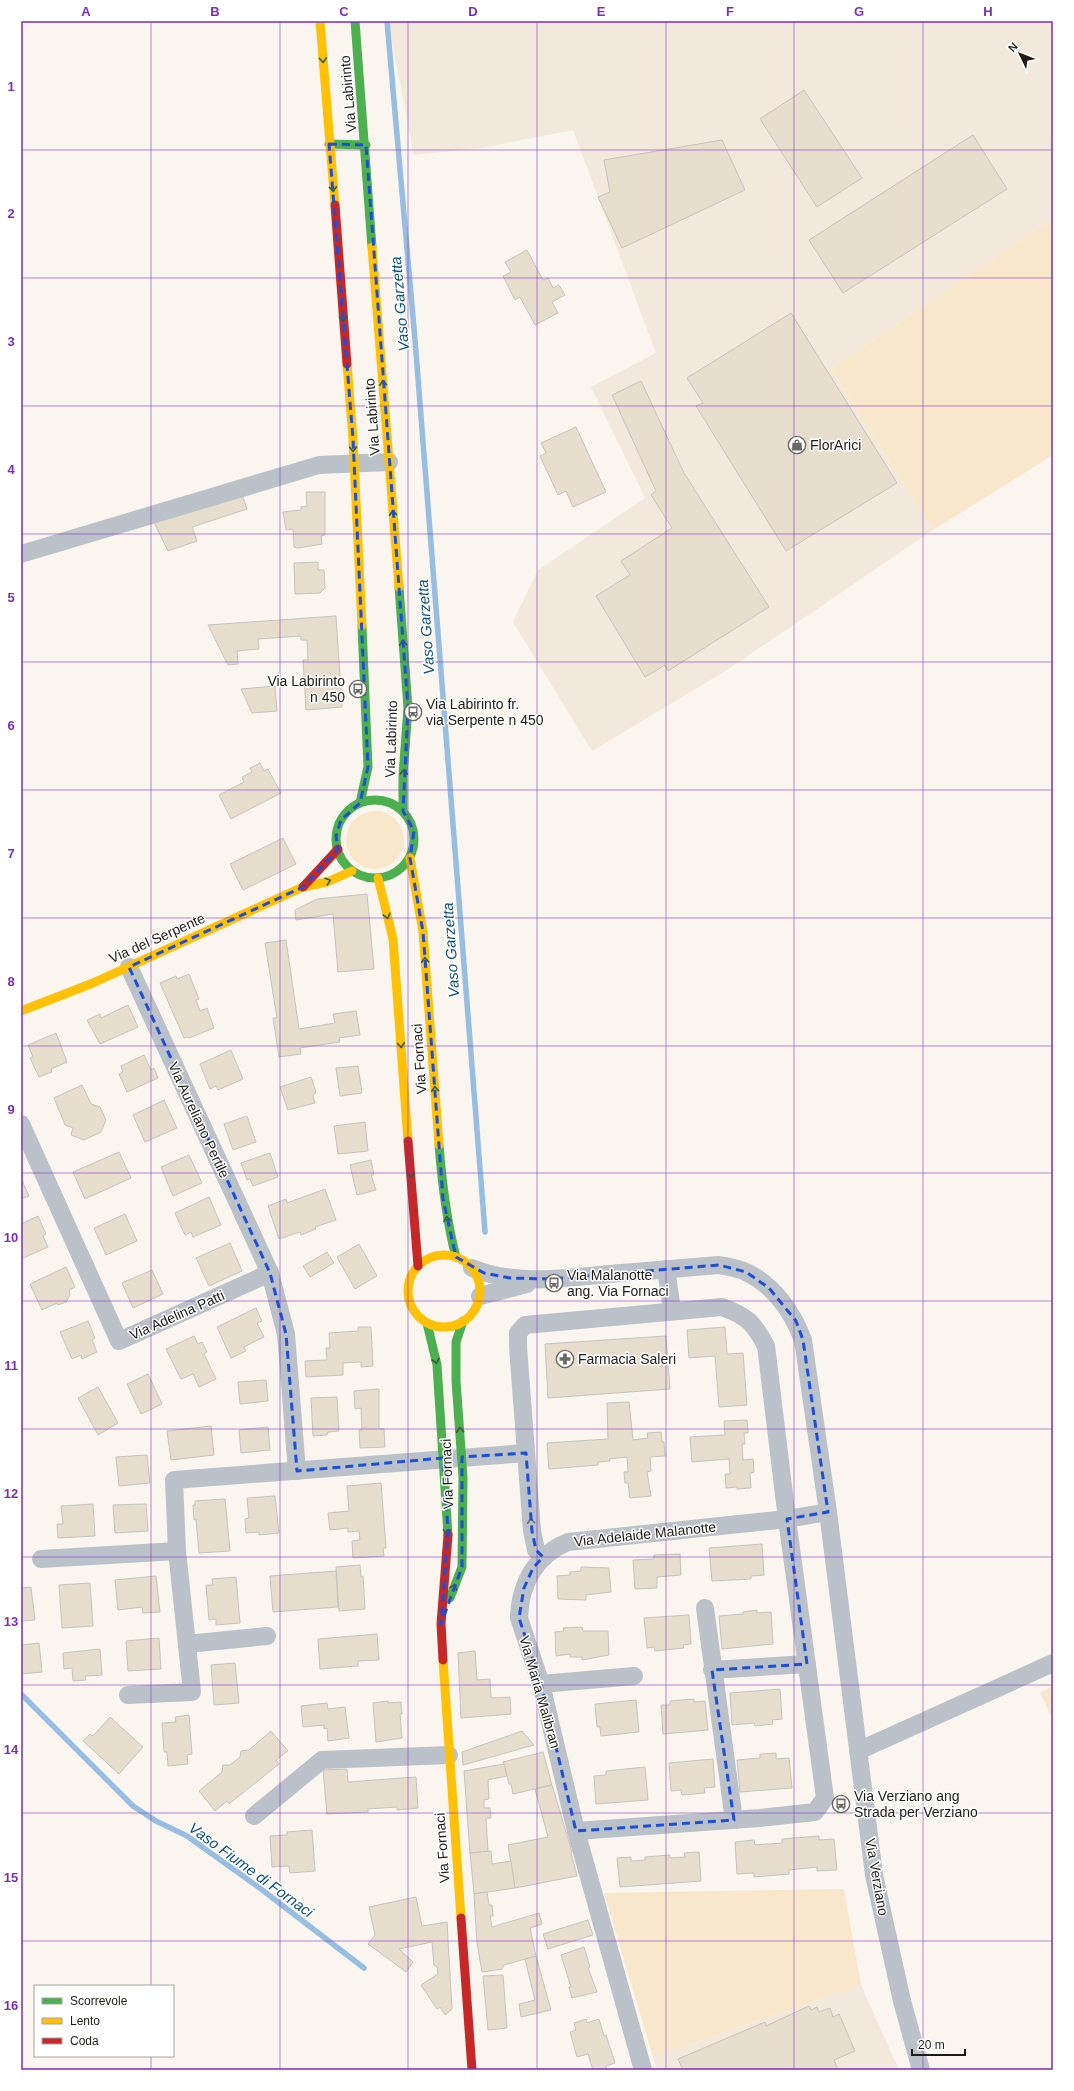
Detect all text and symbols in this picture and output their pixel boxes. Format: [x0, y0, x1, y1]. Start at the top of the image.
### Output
text: A [81, 4, 91, 19]
text: B [210, 4, 220, 19]
text: C [339, 4, 349, 19]
text: D [468, 4, 478, 19]
text: E [597, 4, 606, 19]
text: F [726, 4, 734, 19]
text: G [854, 4, 864, 19]
text: H [983, 4, 993, 19]
north arrow [1000, 34, 1040, 74]
text: N [1006, 40, 1020, 54]
street label: Via Labirinto [337, 54, 359, 133]
one-way arrow [318, 57, 327, 63]
text: 1 [7, 79, 15, 94]
one-way arrow [328, 186, 337, 193]
text: 2 [7, 206, 15, 221]
water label: Vaso Garzetta [387, 256, 412, 352]
one-way arrow [339, 316, 348, 322]
text: 3 [7, 334, 15, 349]
street label: Via Labirinto [361, 378, 383, 456]
one-way arrow [379, 380, 388, 386]
shop icon: FlorArici [787, 435, 807, 455]
place label: FlorArici [810, 437, 861, 453]
one-way arrow [349, 446, 357, 452]
text: 4 [7, 462, 15, 477]
one-way arrow [389, 510, 398, 516]
water label: Vaso Garzetta [414, 579, 437, 675]
text: 5 [7, 590, 15, 605]
one-way arrow [399, 640, 408, 646]
place label: Via Labirinto n 450 [267, 673, 345, 705]
bus stop icon: Via Labirinto n 450 [348, 679, 368, 699]
place label: Via Labirinto fr. via Serpente n 450 [426, 696, 544, 728]
street label: Via Labirinto [382, 700, 400, 778]
bus stop icon: Via Labirinto fr. via Serpente n 450 [403, 702, 423, 722]
text: 6 [7, 718, 15, 733]
one-way arrow [399, 769, 408, 775]
text: 7 [7, 846, 15, 861]
one-way arrow [325, 877, 332, 885]
water label: Vaso Garzetta [439, 902, 462, 998]
street label: Via del Serpente [107, 910, 208, 966]
one-way arrow [383, 913, 391, 919]
one-way arrow [421, 957, 430, 963]
text: 8 [7, 974, 15, 989]
street label: Via Fornaci [409, 1023, 429, 1095]
one-way arrow [396, 1042, 405, 1048]
street label: Via Aureliano Pertile [165, 1060, 233, 1181]
one-way arrow [431, 1086, 440, 1092]
text: 9 [7, 1102, 15, 1117]
one-way arrow [406, 1172, 415, 1178]
one-way arrow [443, 1216, 451, 1222]
text: 10 [4, 1230, 18, 1245]
place label: Via Malanotte ang. Via Fornaci [567, 1267, 669, 1299]
bus stop icon: Via Malanotte ang. Via Fornaci [544, 1273, 564, 1293]
street label: Via Adelina Patti [127, 1287, 227, 1343]
pharmacy icon: Farmacia Saleri [555, 1349, 575, 1369]
place label: Farmacia Saleri [578, 1351, 676, 1367]
one-way arrow [432, 1357, 440, 1364]
text: 11 [4, 1358, 18, 1373]
one-way arrow [455, 1427, 464, 1433]
street label: Via Fornaci [438, 1438, 456, 1510]
text: 12 [4, 1486, 18, 1501]
one-way arrow [526, 1518, 535, 1524]
street label: Via Adelaide Malanotte [573, 1519, 717, 1549]
one-way arrow [443, 1529, 452, 1535]
one-way arrow [450, 1583, 458, 1590]
text: 13 [4, 1614, 18, 1629]
street label: Via Maria Malibran [516, 1634, 564, 1750]
text: 14 [4, 1742, 19, 1757]
place label: Via Verziano ang Strada per Verziano [854, 1788, 978, 1820]
bus stop icon: Via Verziano ang Strada per Verziano [831, 1794, 851, 1814]
street label: Via Fornaci [432, 1812, 452, 1884]
water label: Vaso Fiume di Fornaci [186, 1819, 317, 1921]
street label: Via Verziano [862, 1837, 892, 1917]
text: 15 [4, 1870, 18, 1885]
legend [34, 1985, 174, 2057]
text: Scorrevole [70, 1994, 128, 2008]
text: 16 [4, 1998, 18, 2013]
text: Lento [70, 2014, 100, 2028]
scale bar [912, 2031, 965, 2057]
text: Coda [70, 2034, 99, 2048]
text: 20 m [918, 2038, 945, 2052]

